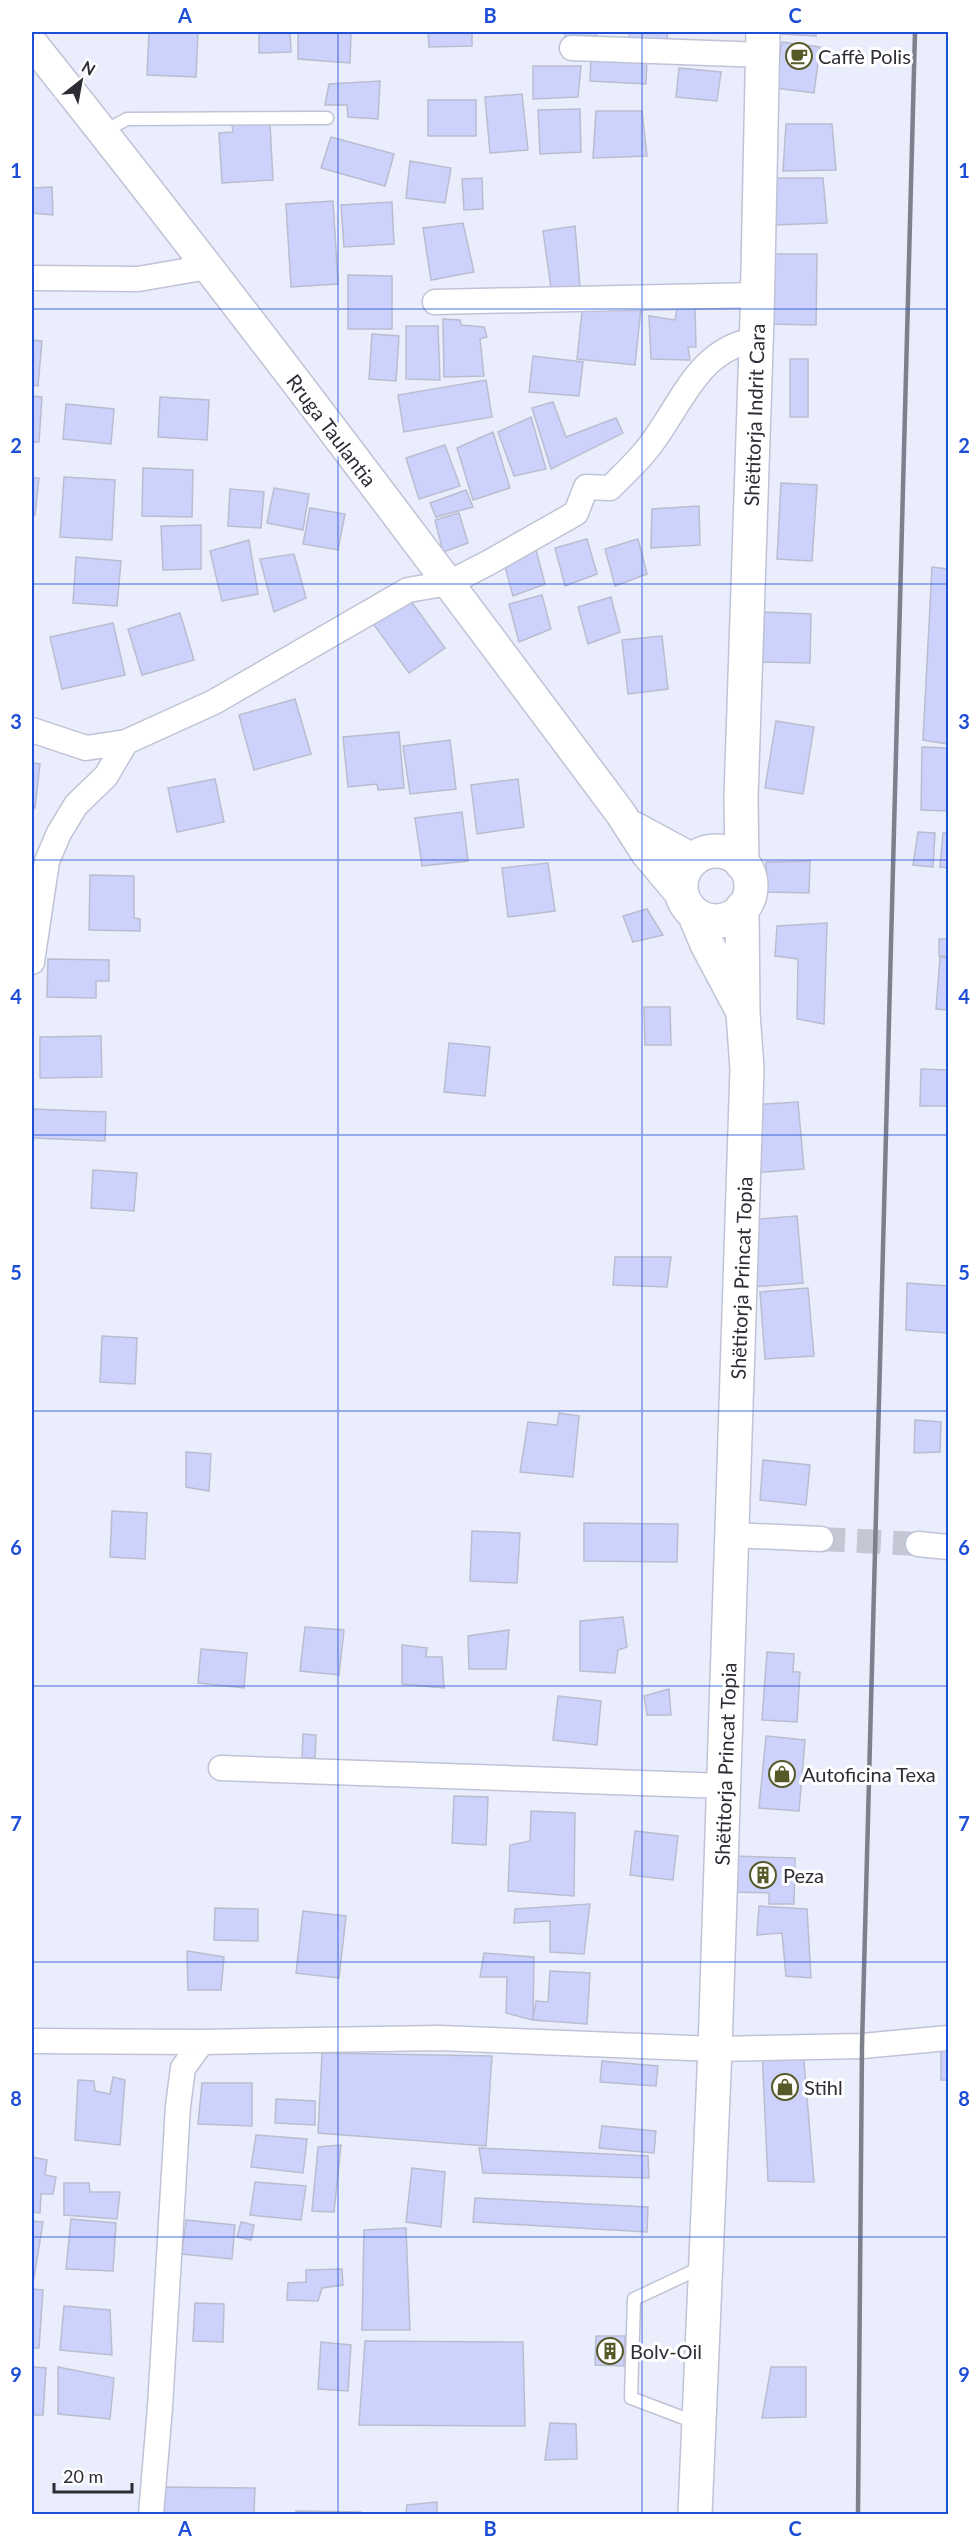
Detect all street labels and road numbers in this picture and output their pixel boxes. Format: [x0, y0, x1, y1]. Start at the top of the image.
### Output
street label: Shëtitorja Indrit Cara [739, 323, 769, 507]
street label: Rruga Taulantia [282, 369, 382, 491]
street label: Shëtitorja Princat Topia [725, 1176, 757, 1380]
street label: Shëtitorja Princat Topia [709, 1662, 741, 1866]

